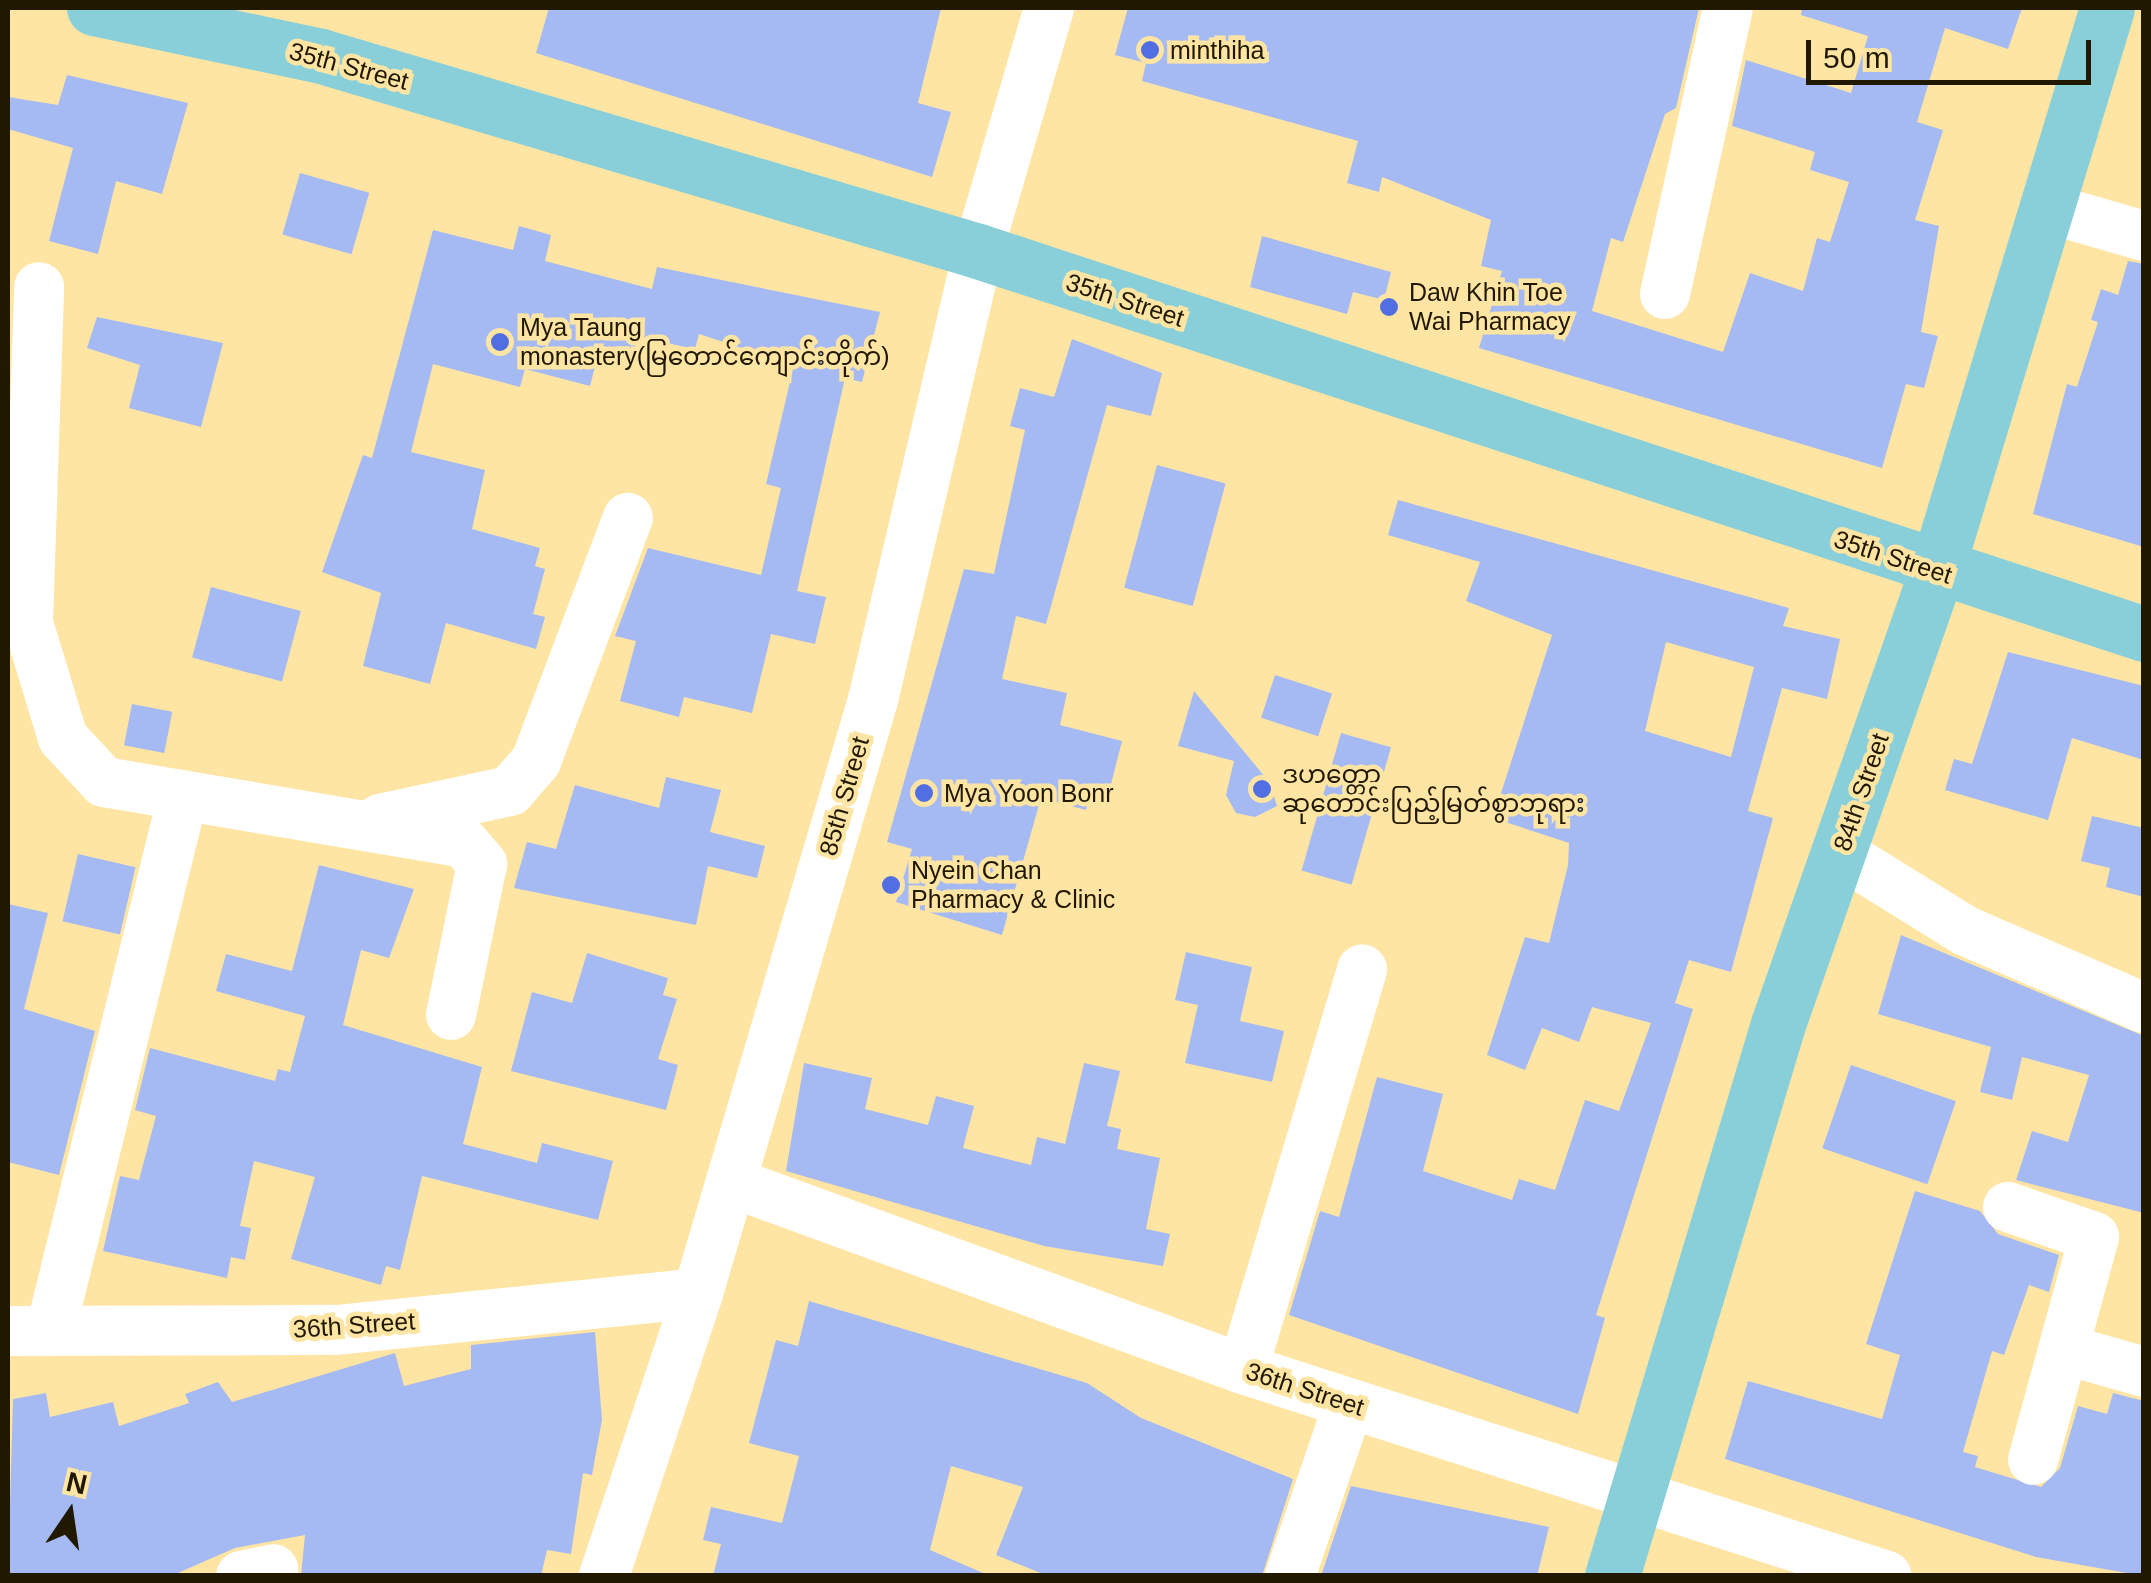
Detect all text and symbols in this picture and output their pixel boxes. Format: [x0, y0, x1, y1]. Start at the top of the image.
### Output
scale bar [1811, 20, 2096, 82]
place label: minthiha [1170, 35, 1264, 65]
street label: 35th Street [286, 36, 412, 96]
marker: minthiha [1139, 39, 1161, 61]
text: 50 m [1823, 41, 1890, 74]
street label: 35th Street [1062, 267, 1188, 333]
place label: Daw Khin Toe Wai Pharmacy [1409, 278, 1571, 337]
marker: Daw Khin Toe Wai Pharmacy [1378, 296, 1400, 318]
place label: Mya Taung monastery(မြတောင်ကျောင်းတိုက်) [520, 313, 890, 372]
marker: Mya Taung monastery(မြတောင်ကျောင်းတိုက်) [489, 331, 511, 353]
street label: 35th Street [1830, 524, 1956, 590]
street label: 84th Street [1827, 729, 1895, 855]
street label: 85th Street [813, 733, 875, 859]
place label: ဒဟတ္တော ဆုတောင်းပြည့်မြတ်စွာဘုရား [1282, 760, 1585, 819]
place label: Mya Yoon Bonr [944, 778, 1114, 808]
marker: ဒဟတ္တော ဆုတောင်းပြည့်မြတ်စွာဘုရား [1251, 778, 1273, 800]
marker: Mya Yoon Bonr [913, 782, 935, 804]
place label: Nyein Chan Pharmacy & Clinic [911, 856, 1115, 915]
marker: Nyein Chan Pharmacy & Clinic [880, 874, 902, 896]
street label: 36th Street [292, 1306, 416, 1344]
street label: 36th Street [1242, 1356, 1368, 1422]
north arrow [20, 1463, 120, 1563]
text: N [64, 1466, 90, 1501]

